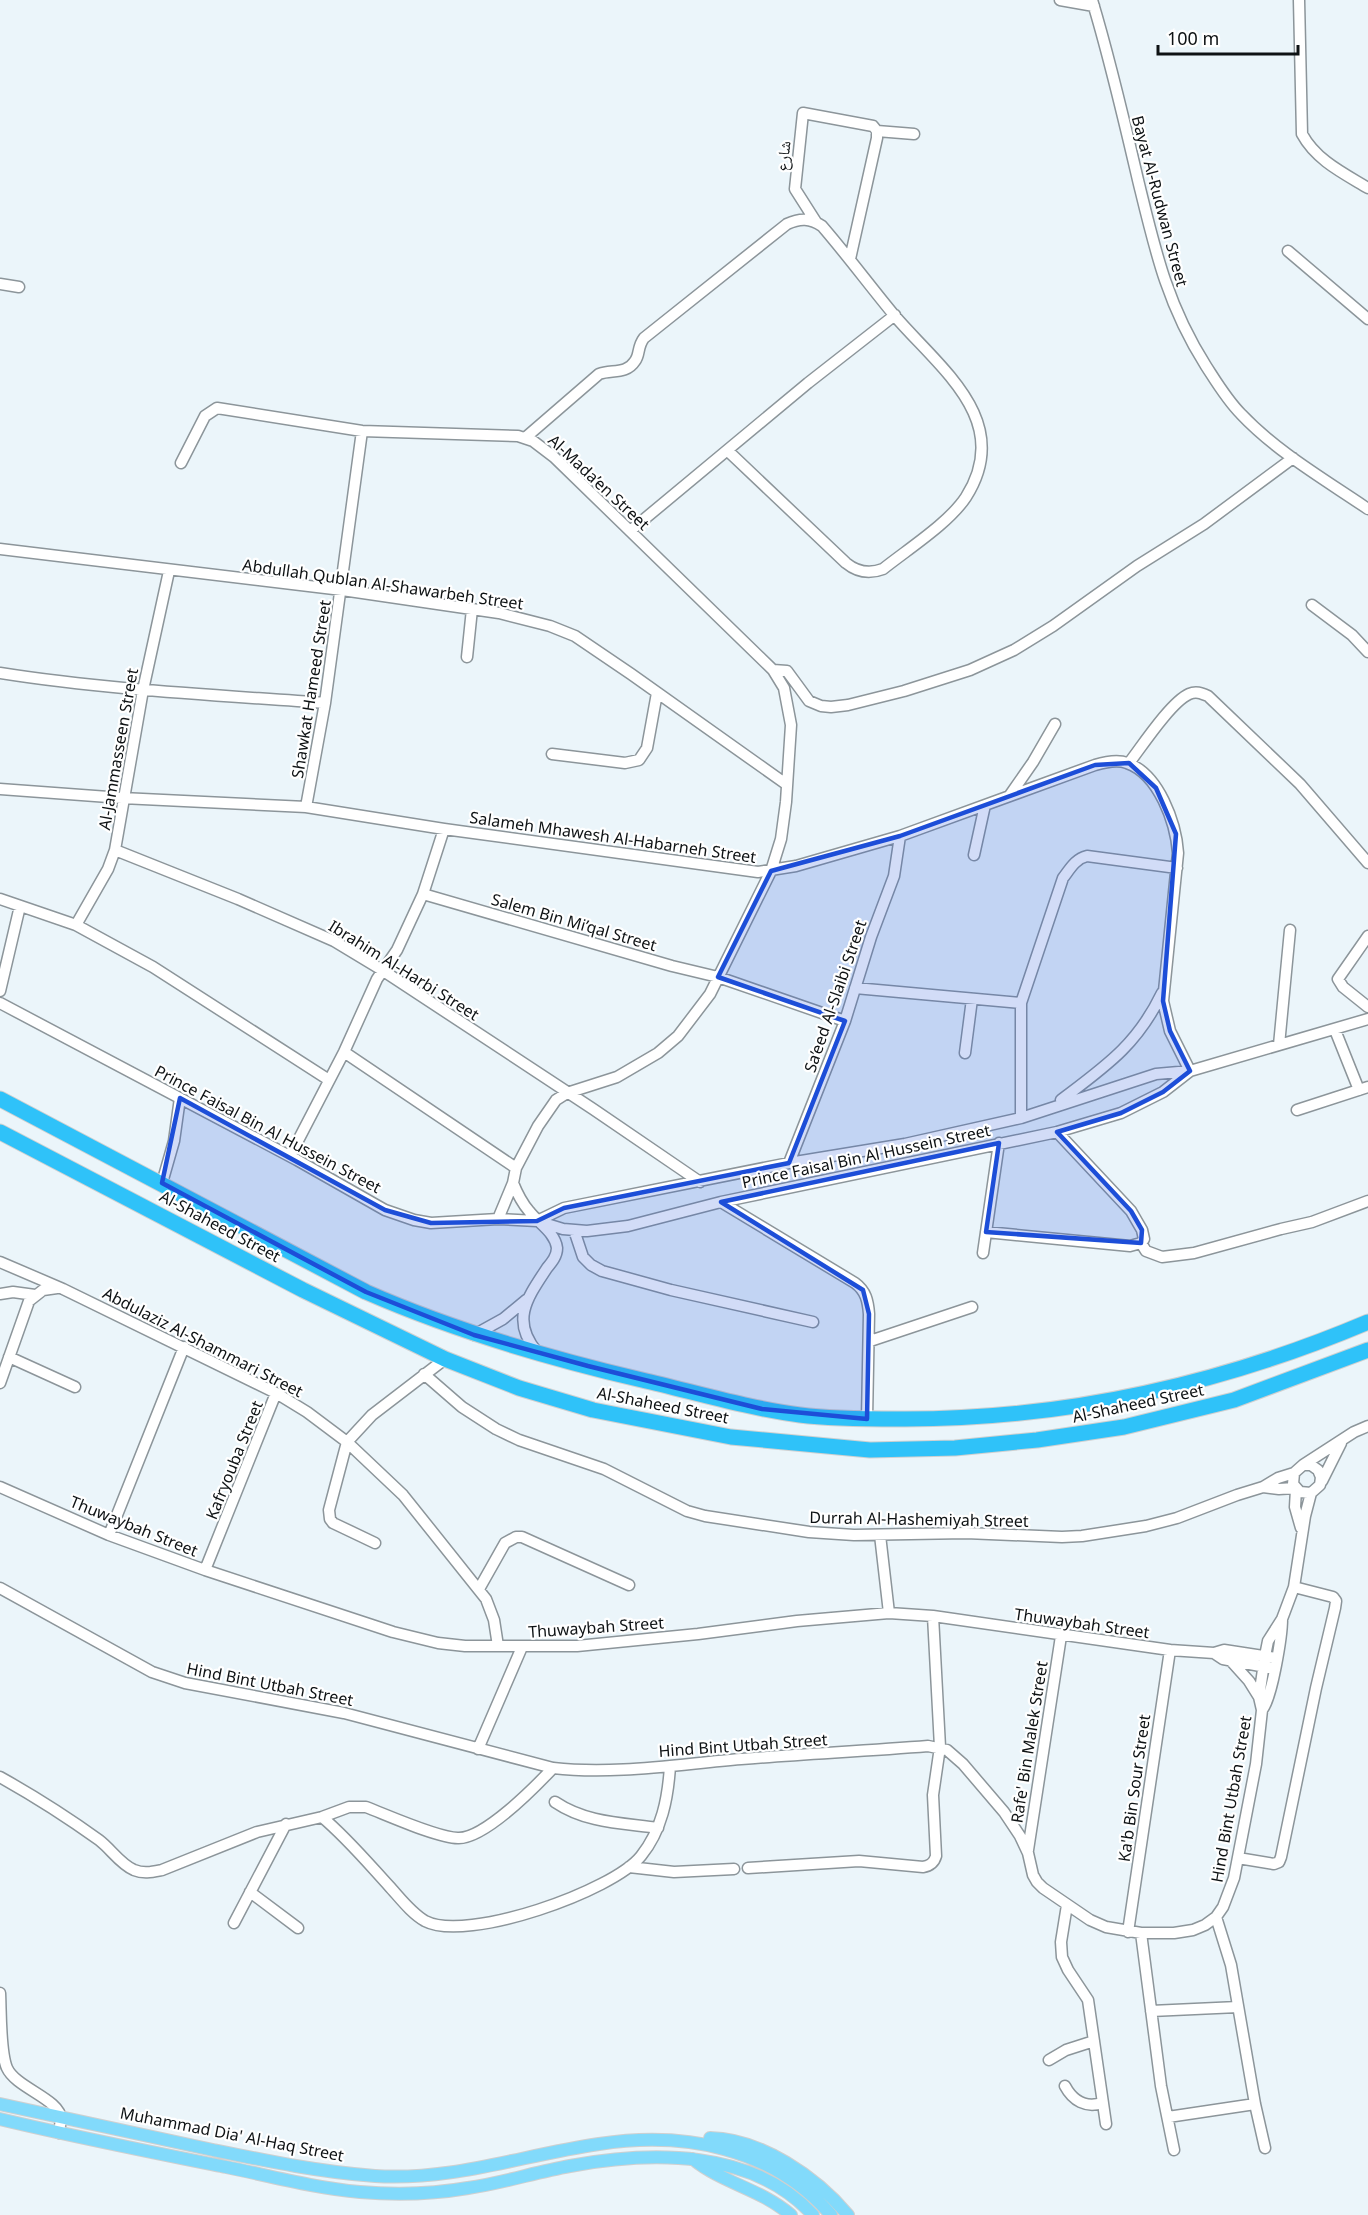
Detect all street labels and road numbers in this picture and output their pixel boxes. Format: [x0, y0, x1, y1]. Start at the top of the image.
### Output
street label: Bayat Al-Rudwan Street [1127, 113, 1193, 289]
street label: شارع [770, 140, 796, 172]
street label: Al-Mada’en Street [544, 429, 655, 535]
street label: Abdullah Qublan Al-Shawarbeh Street [241, 553, 525, 615]
street label: Shawkat Hameed Street [286, 598, 336, 780]
street label: Al-Jammasseen Street [93, 666, 143, 832]
street label: Salameh Mhawesh Al-Habarneh Street [468, 806, 758, 868]
street label: Salem Bin Mi’qal Street [489, 888, 659, 956]
street label: Ibrahim Al-Harbi Street [325, 915, 484, 1025]
street label: Sa’eed Al-Slaibi Street [799, 917, 871, 1075]
street label: Prince Faisal Bin Al Hussein Street [151, 1060, 385, 1198]
street label: Prince Faisal Bin Al Hussein Street [740, 1119, 992, 1193]
street label: Al-Shaheed Street [156, 1185, 284, 1267]
street label: Abdulaziz Al-Shammari Street [99, 1282, 307, 1402]
street label: Al-Shaheed Street [1070, 1378, 1206, 1428]
street label: Al-Shaheed Street [595, 1381, 731, 1429]
street label: Kafryouba Street [200, 1397, 268, 1523]
street label: Thuwaybah Street [67, 1490, 201, 1562]
street label: Durrah Al-Hashemiyah Street [809, 1506, 1029, 1532]
street label: Thuwaybah Street [1013, 1603, 1151, 1643]
street label: Thuwaybah Street [527, 1611, 665, 1643]
street label: Hind Bint Utbah Street [185, 1657, 355, 1711]
street label: Rafe' Bin Malek Street [1005, 1659, 1053, 1825]
street label: Ka'b Bin Sour Street [1113, 1713, 1155, 1863]
street label: Hind Bint Utbah Street [1205, 1714, 1257, 1884]
street label: Hind Bint Utbah Street [658, 1728, 828, 1762]
street label: Muhammad Dia' Al-Haq Street [118, 2101, 346, 2167]

